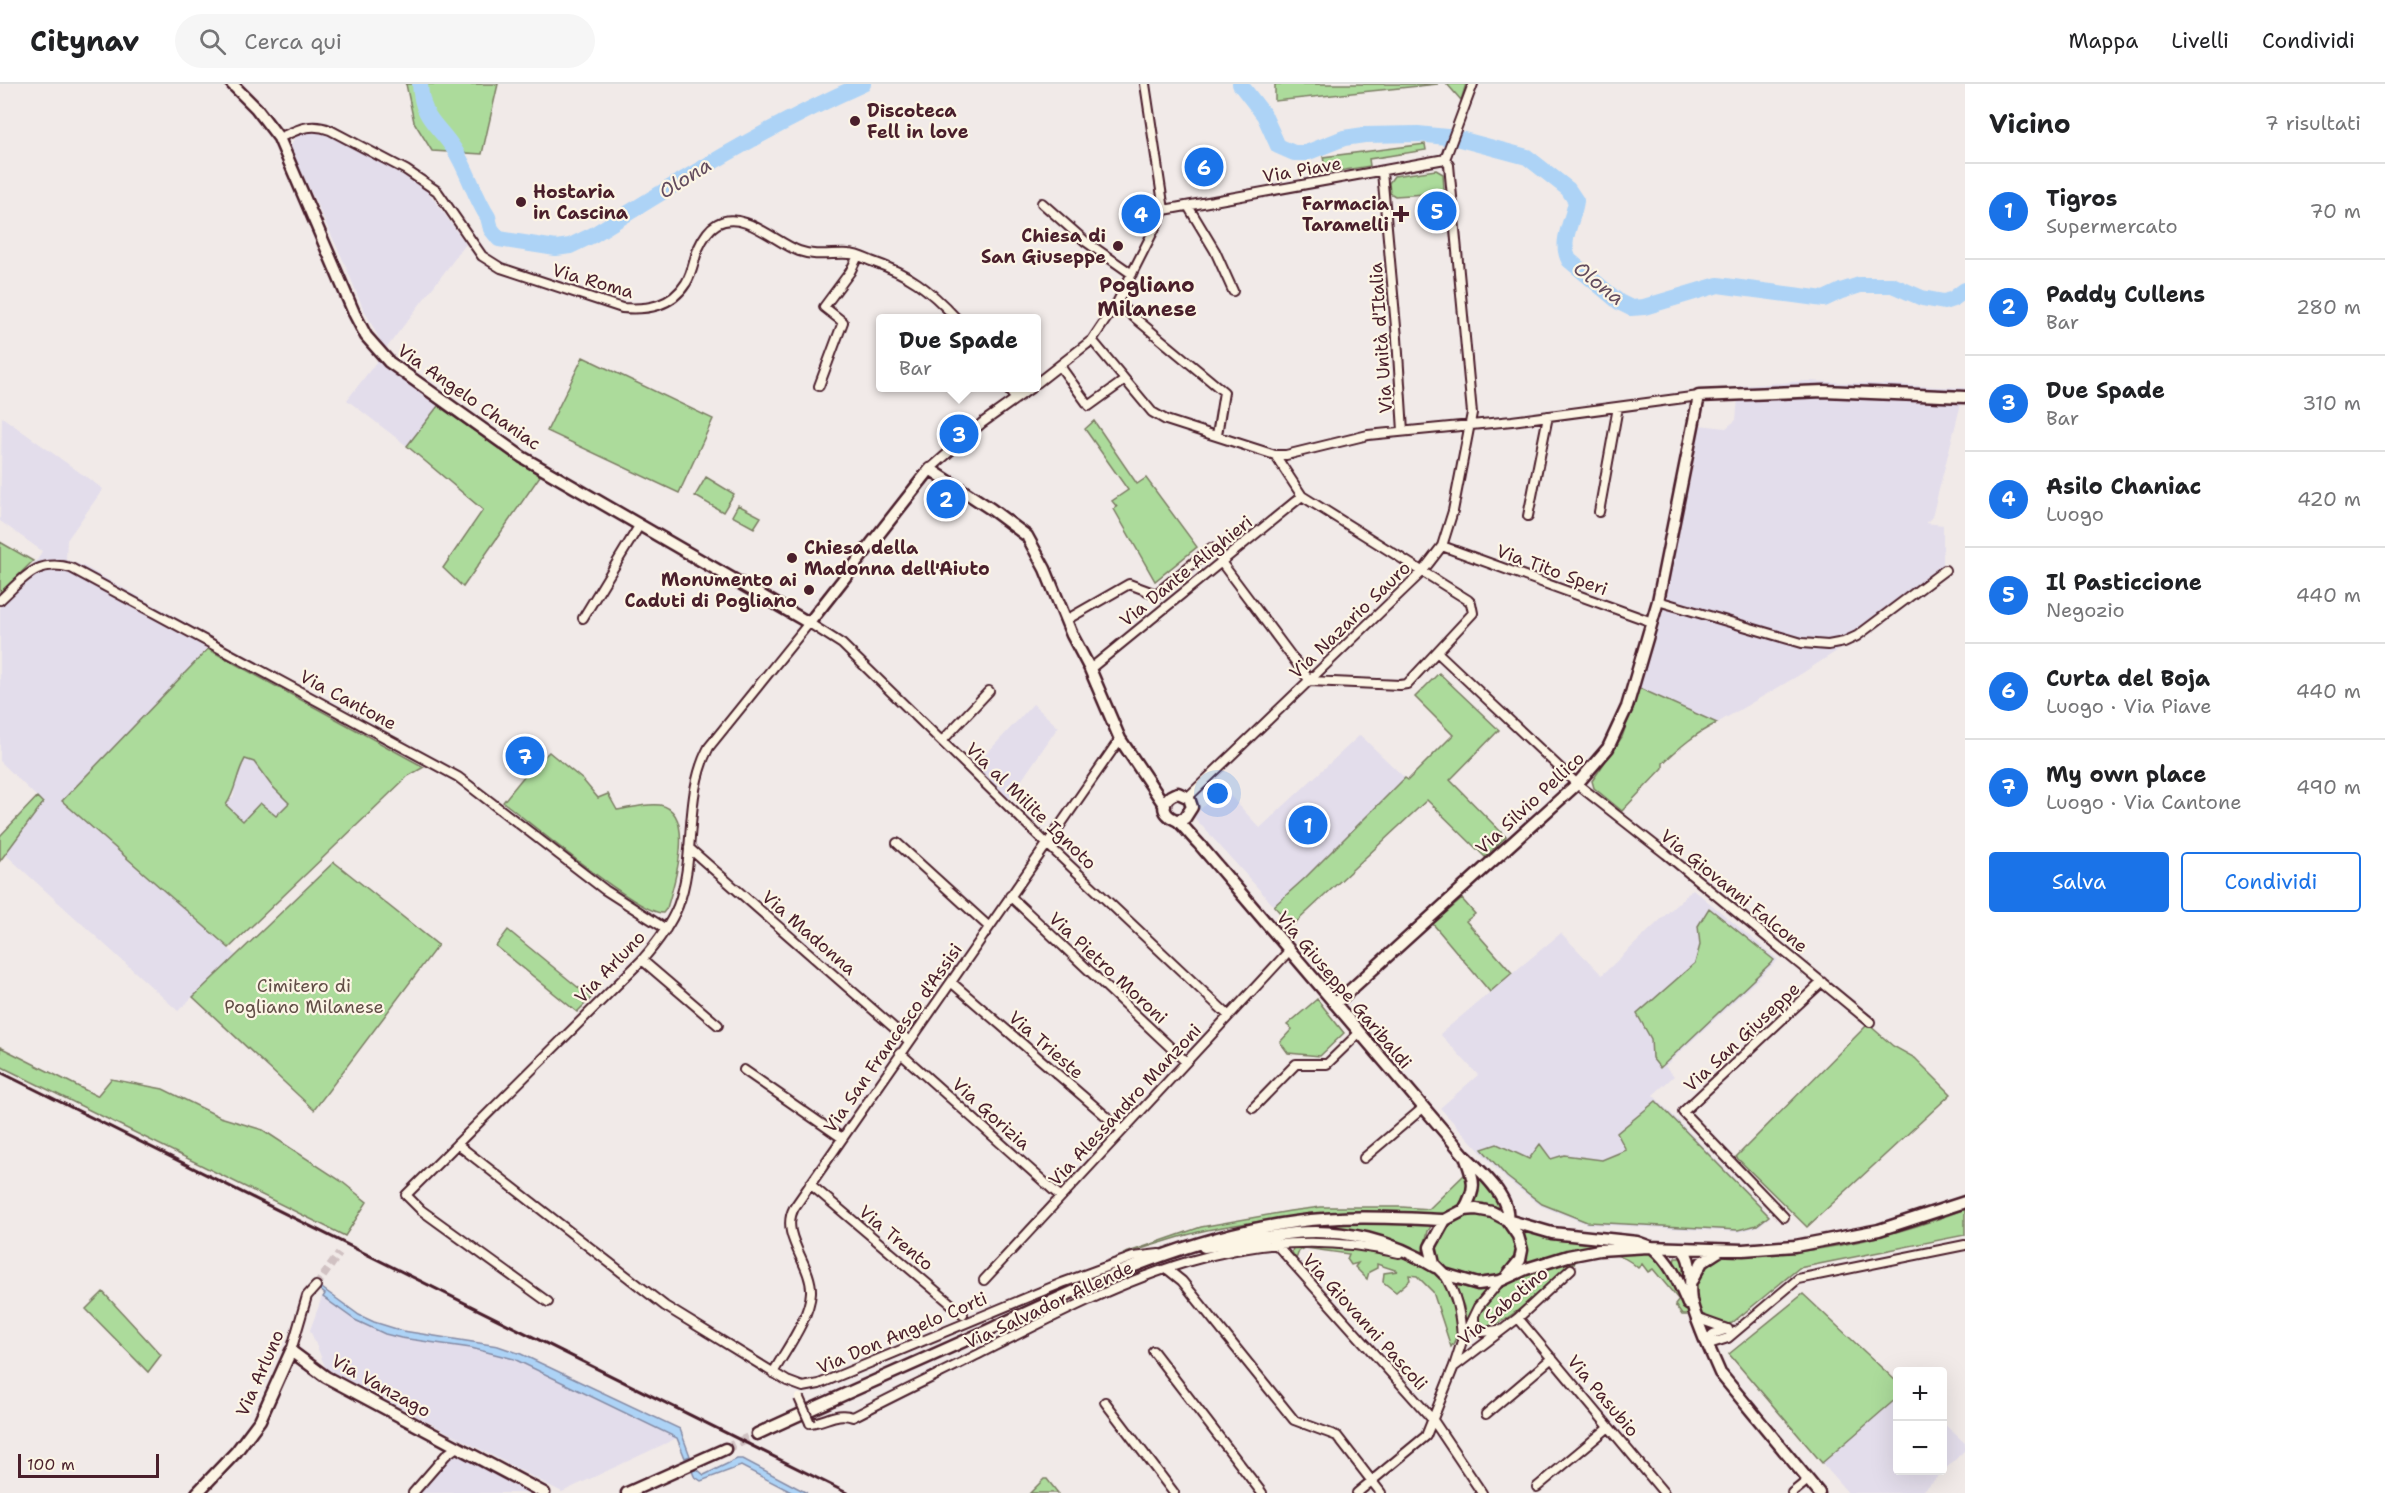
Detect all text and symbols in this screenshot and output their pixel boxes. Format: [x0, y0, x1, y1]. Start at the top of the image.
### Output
search box [175, 14, 595, 68]
text: Citynav [30, 22, 139, 60]
icon: search [196, 25, 229, 58]
text: Cerca qui [244, 27, 342, 56]
text: Mappa [2068, 27, 2138, 55]
text: Livelli [2171, 27, 2229, 55]
text: Condividi [2262, 27, 2355, 55]
place label: Discoteca Fell in love [867, 99, 969, 144]
text: Vicino [1989, 106, 2071, 141]
text: 7 risultati [2265, 110, 2361, 136]
marker: Discoteca Fell in love [848, 114, 862, 128]
pin: 6 [1184, 144, 1224, 190]
street label: Via Piave [1261, 151, 1343, 189]
water label: Olona [654, 152, 716, 204]
place label: Hostaria in Cascina [533, 180, 629, 225]
text: Tigros [2046, 184, 2117, 213]
pin: 5 [1418, 188, 1456, 234]
pin: 4 [1122, 192, 1160, 236]
place label: Farmacia Taramelli [1302, 192, 1390, 237]
marker: Hostaria in Cascina [514, 195, 528, 209]
text: 1 [2004, 198, 2013, 224]
text: 70 m [2309, 198, 2361, 224]
marker: Farmacia Taramelli [1394, 207, 1408, 221]
text: Supermercato [2046, 213, 2178, 239]
place label: Chiesa di San Giuseppe [981, 224, 1106, 269]
marker: Chiesa di San Giuseppe [1111, 239, 1125, 253]
water label: Olona [1568, 255, 1630, 311]
street label: Via Roma [549, 258, 637, 304]
street label: Via Unità d'Italia [1364, 262, 1398, 414]
district label: Pogliano Milanese [1097, 271, 1197, 323]
text: Paddy Cullens [2046, 280, 2205, 309]
text: 2 [2002, 294, 2016, 320]
text: 280 m [2296, 294, 2361, 320]
text: Bar [2046, 309, 2079, 335]
popup [876, 314, 1041, 392]
text: Due Spade [899, 326, 1018, 355]
street label: Via Angelo Chaniac [392, 338, 546, 456]
text: Bar [899, 355, 932, 381]
text: Due Spade [2046, 376, 2165, 405]
text: 3 [2002, 390, 2016, 416]
text: 310 m [2302, 390, 2361, 416]
text: Bar [2046, 405, 2079, 431]
pin: 3 [940, 412, 978, 456]
text: Asilo Chaniac [2046, 472, 2201, 501]
pin: 2 [926, 476, 966, 522]
text: 4 [2002, 486, 2016, 512]
text: 420 m [2297, 486, 2361, 512]
text: Luogo [2046, 501, 2104, 527]
street label: Via Dante Alighieri [1115, 510, 1257, 632]
place label: Chiesa della Madonna dell'Aiuto [804, 536, 990, 581]
street label: Via Tito Speri [1493, 539, 1611, 601]
marker: Chiesa della Madonna dell'Aiuto [785, 551, 799, 565]
street label: Via Nazario Sauro [1284, 556, 1416, 684]
place label: Monumento ai Caduti di Pogliano [625, 568, 797, 613]
text: Il Pasticcione [2046, 568, 2202, 597]
text: 5 [2002, 582, 2015, 608]
text: 440 m [2296, 582, 2361, 608]
marker: Monumento ai Caduti di Pogliano [802, 583, 816, 597]
text: Negozio [2046, 597, 2125, 623]
street label: Via Cantone [295, 664, 401, 736]
text: Curta del Boja [2046, 664, 2210, 693]
text: 6 [2002, 678, 2016, 704]
text: 440 m [2296, 678, 2361, 704]
text: Luogo · Via Piave [2046, 693, 2212, 719]
pin: 7 [506, 734, 544, 778]
street label: Via al Milite Ignoto [960, 737, 1102, 875]
street label: Via Silvio Pellico [1470, 746, 1590, 860]
text: My own place [2046, 760, 2207, 789]
text: 7 [2002, 774, 2016, 800]
text: 490 m [2296, 774, 2361, 800]
your location [1203, 779, 1232, 808]
text: Luogo · Via Cantone [2046, 789, 2241, 815]
pin: 1 [1288, 802, 1328, 848]
street label: Via Giovanni Falcone [1655, 824, 1813, 958]
button: Salva [1989, 852, 2169, 912]
button: Condividi [2181, 852, 2361, 912]
street label: Via Madonna [757, 885, 861, 981]
street label: Via Giuseppe Garibaldi [1271, 906, 1417, 1074]
street label: Via Pietro Moroni [1044, 907, 1172, 1029]
street label: Via Arluno [569, 925, 651, 1009]
street label: Via San Francesco d'Assisi [818, 938, 968, 1138]
park label: Cimitero di Pogliano Milanese [224, 974, 384, 1019]
street label: Via San Giuseppe [1679, 977, 1805, 1097]
street label: Via Trieste [1003, 1006, 1089, 1084]
street label: Via Alessandro Manzoni [1043, 1019, 1207, 1191]
street label: Via Gorizia [947, 1072, 1035, 1156]
street label: Via Trento [854, 1200, 938, 1276]
street label: Via Giovanni Pascoli [1297, 1248, 1433, 1396]
street label: Via Salvador Allende [961, 1255, 1137, 1355]
street label: Via Sabotino [1453, 1261, 1553, 1351]
street label: Via Don Angelo Corti [813, 1286, 991, 1380]
street label: Via Arluno [230, 1326, 290, 1420]
street label: Via Vanzago [327, 1349, 435, 1423]
street label: Via Pasubio [1562, 1350, 1644, 1442]
map controls [1893, 1367, 1947, 1475]
button: + [1893, 1367, 1947, 1421]
button: − [1893, 1421, 1947, 1475]
scale bar [18, 1451, 159, 1478]
text: 100 m [27, 1454, 75, 1475]

